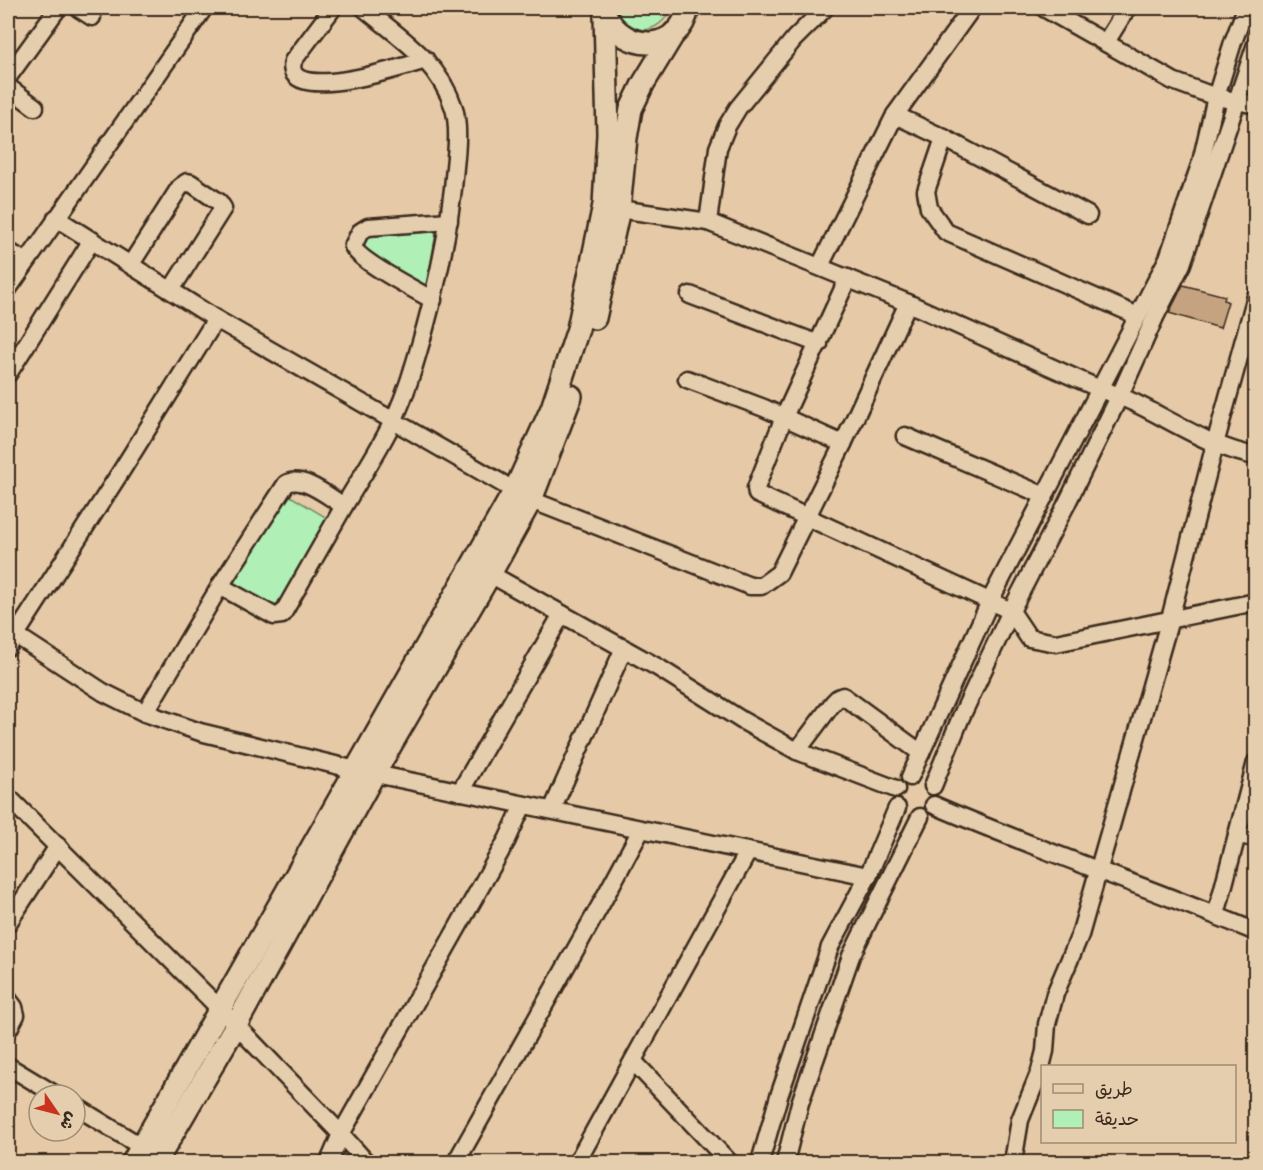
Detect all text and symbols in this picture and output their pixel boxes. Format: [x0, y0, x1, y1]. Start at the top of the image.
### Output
legend [1041, 1065, 1236, 1143]
text: طريق [1095, 1077, 1133, 1101]
north arrow [27, 1083, 87, 1143]
text: حديقة [1095, 1107, 1139, 1131]
text: ش [55, 1108, 83, 1135]

